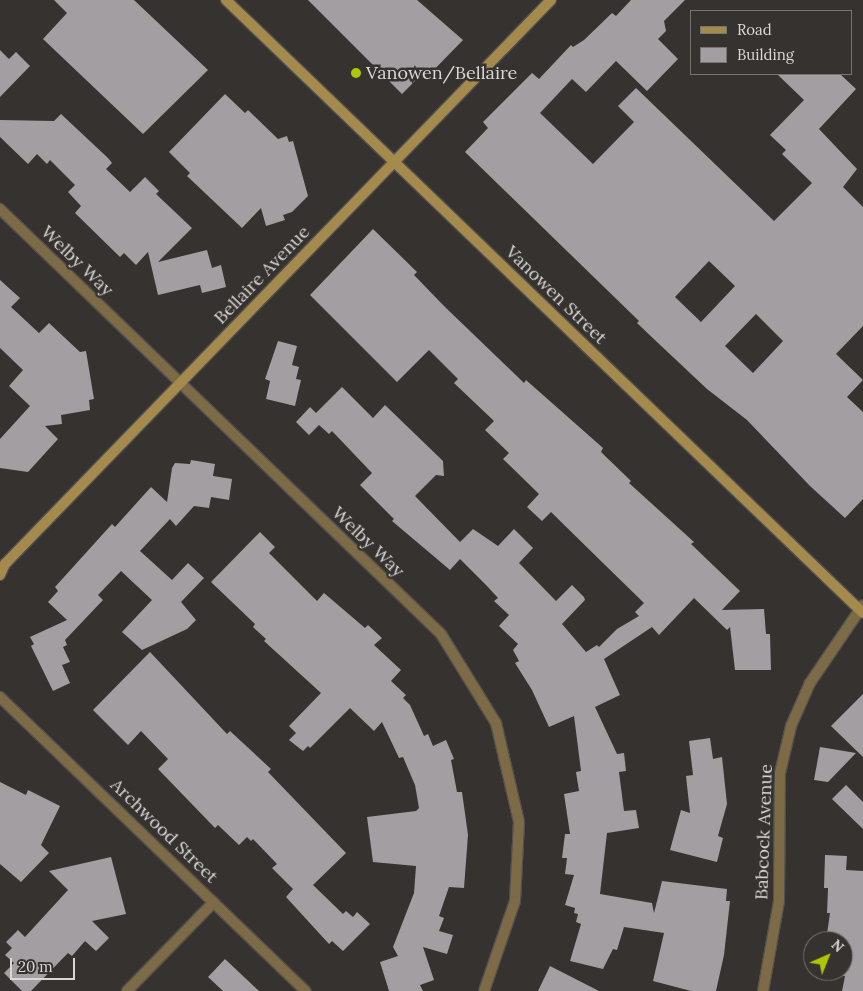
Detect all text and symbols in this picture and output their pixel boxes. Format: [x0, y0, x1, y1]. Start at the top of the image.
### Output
legend [690, 10, 853, 75]
text: Road [737, 20, 772, 39]
text: Building [737, 45, 794, 64]
place label: Vanowen/Bellaire [366, 62, 517, 84]
marker: Vanowen/Bellaire [350, 67, 362, 79]
street label: Welby Way [36, 221, 118, 301]
street label: Bellaire Avenue [210, 221, 314, 329]
street label: Vanowen Street [501, 241, 611, 349]
street label: Welby Way [327, 502, 409, 582]
street label: Babcock Avenue [751, 764, 777, 900]
street label: Archwood Street [106, 774, 222, 888]
north arrow [803, 931, 853, 981]
text: N [828, 936, 848, 956]
scale bar [12, 948, 78, 980]
text: 20 m [18, 957, 53, 976]

